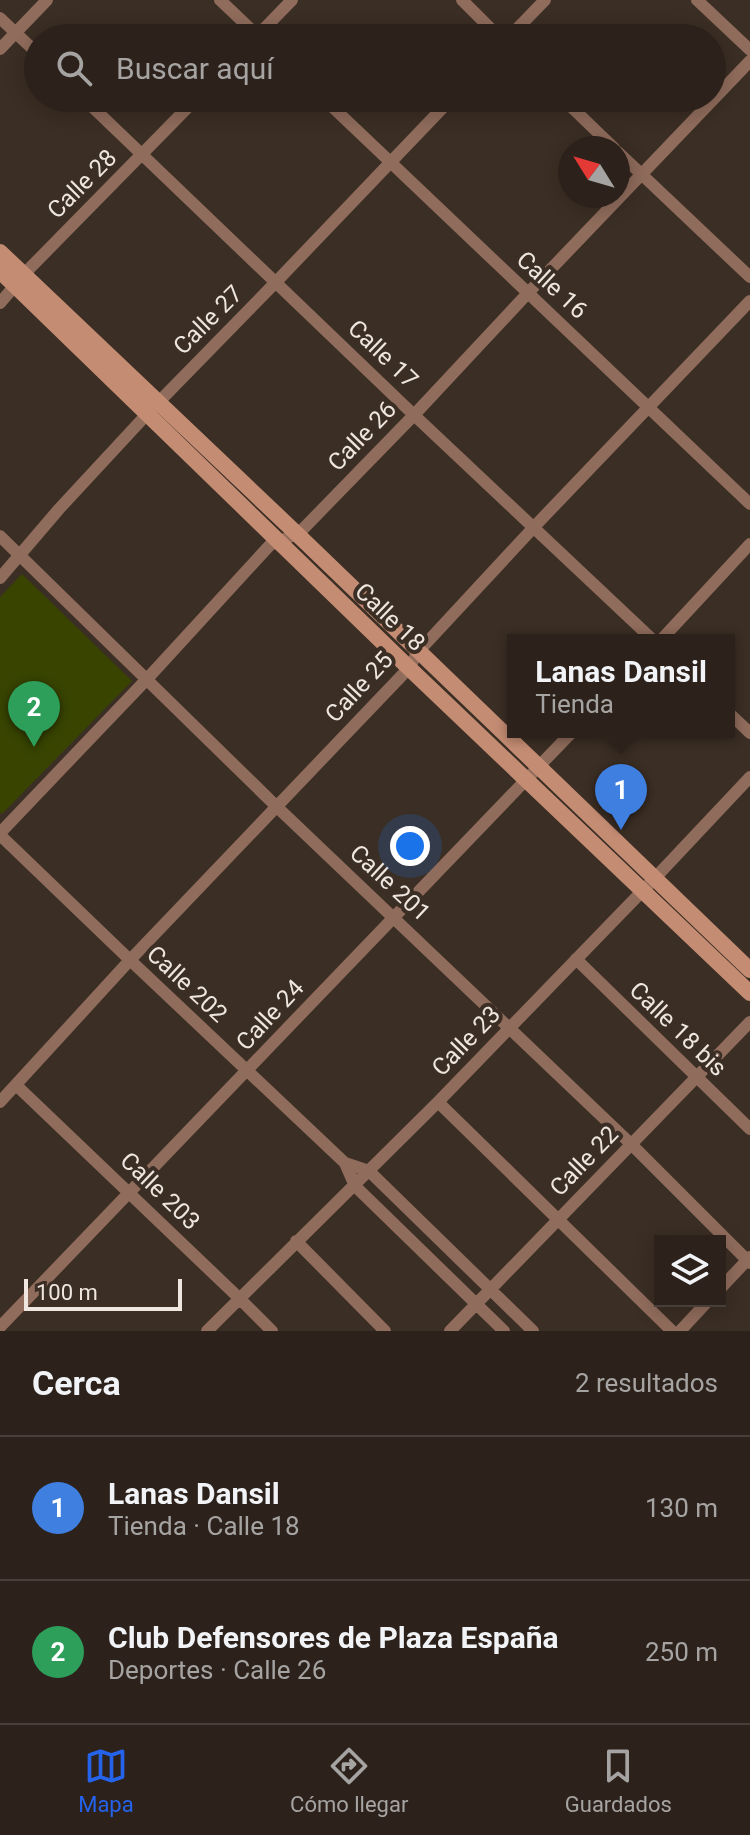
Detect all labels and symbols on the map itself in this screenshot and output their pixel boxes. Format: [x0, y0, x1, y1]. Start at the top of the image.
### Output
north arrow [558, 136, 630, 208]
street label: Calle 28 [42, 144, 122, 224]
street label: Calle 16 [511, 245, 593, 325]
street label: Calle 27 [168, 280, 248, 360]
street label: Calle 17 [342, 314, 424, 394]
street label: Calle 26 [322, 395, 402, 477]
street label: Calle 18 [349, 577, 431, 657]
street label: Calle 25 [319, 646, 399, 728]
pin: 2 [8, 681, 60, 747]
pin: 1 [595, 764, 647, 830]
your location [390, 826, 430, 866]
street label: Calle 201 [344, 839, 436, 927]
street label: Calle 202 [141, 940, 233, 1028]
street label: Calle 24 [230, 974, 310, 1056]
street label: Calle 18 bis [624, 976, 732, 1082]
street label: Calle 23 [426, 1000, 506, 1082]
street label: Calle 22 [544, 1120, 624, 1202]
street label: Calle 203 [114, 1146, 206, 1236]
scale bar [24, 1275, 182, 1311]

